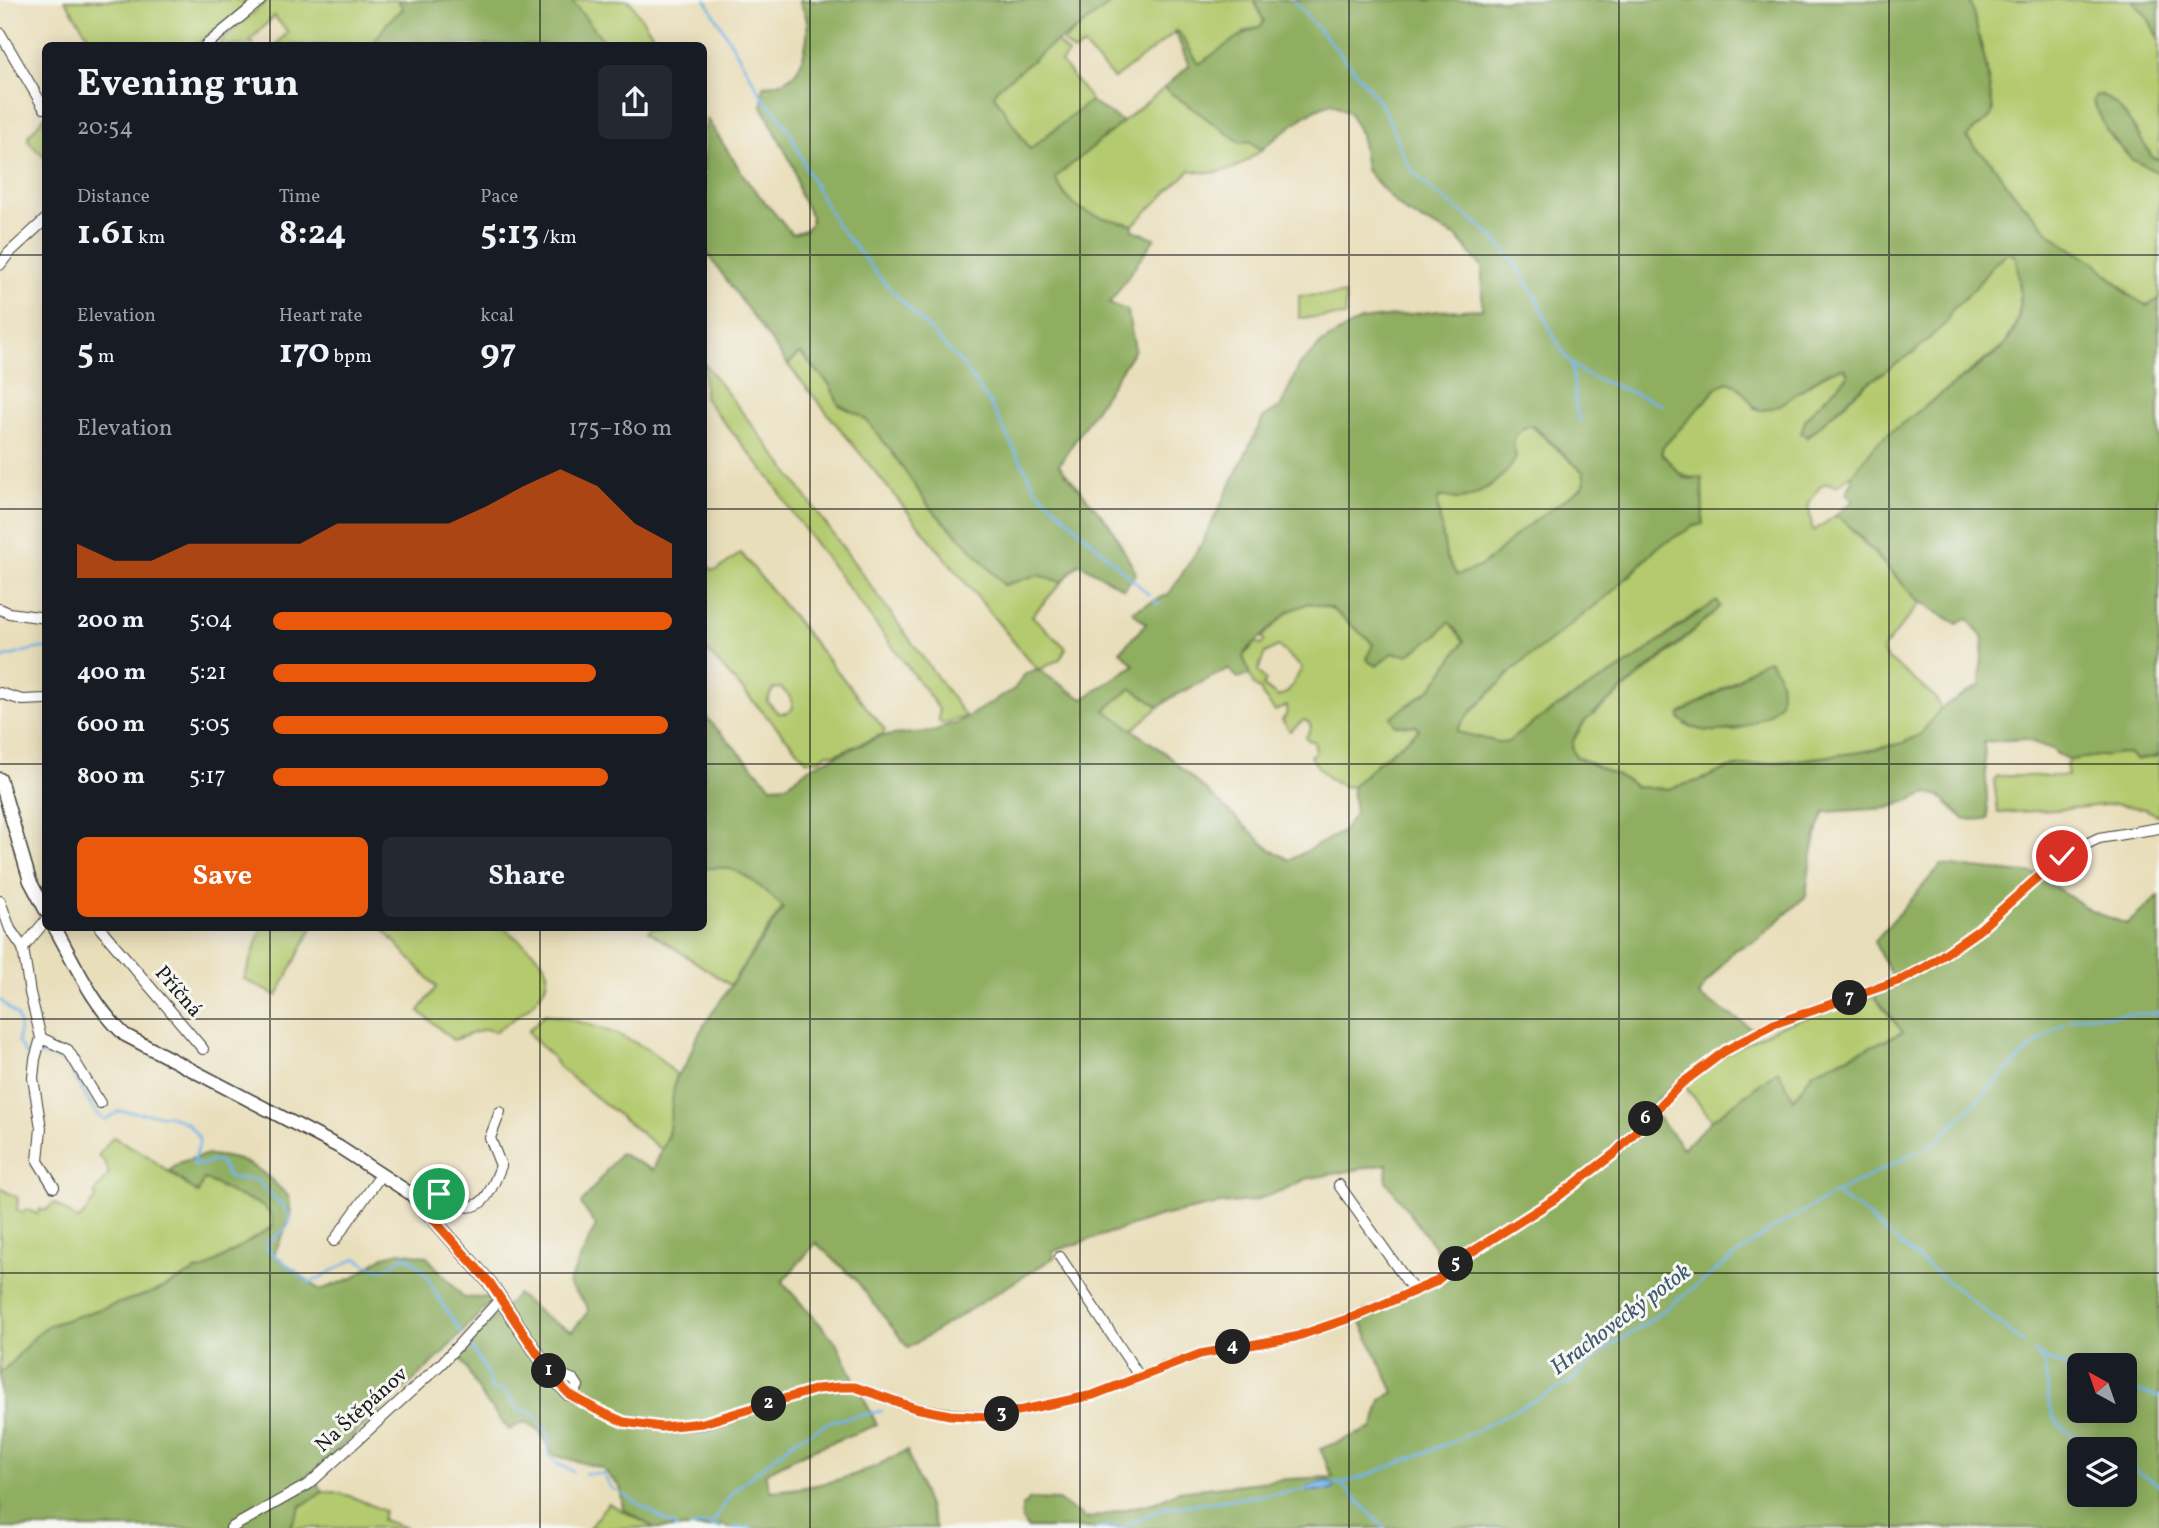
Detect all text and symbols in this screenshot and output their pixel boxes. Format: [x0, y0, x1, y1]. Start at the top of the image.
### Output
text: Evening run [77, 59, 299, 112]
button: share [598, 65, 672, 139]
text: 20:54 [77, 112, 133, 144]
text: Distance [77, 184, 150, 210]
text: Time [279, 184, 320, 210]
text: Pace [480, 184, 518, 210]
text: 1.61 [77, 210, 134, 258]
text: 8:24 [279, 210, 347, 258]
text: 5:13 [480, 210, 539, 258]
text: km [134, 225, 165, 251]
text: /km [539, 225, 577, 251]
text: Elevation [77, 303, 156, 329]
text: Heart rate [279, 303, 363, 329]
text: kcal [480, 303, 514, 329]
text: 5 [77, 329, 94, 377]
text: 170 [279, 329, 330, 377]
text: 97 [480, 329, 516, 377]
text: m [94, 344, 114, 370]
text: bpm [330, 344, 372, 370]
text: Elevation [77, 413, 173, 445]
text: 175–180 m [568, 413, 672, 445]
text: 200 m [77, 605, 144, 637]
text: 5:04 [189, 605, 232, 637]
text: 400 m [77, 657, 146, 689]
text: 5:21 [189, 657, 227, 689]
text: 600 m [77, 709, 145, 741]
text: 5:05 [189, 709, 230, 741]
text: 800 m [77, 761, 145, 793]
text: 5:17 [189, 761, 226, 793]
pin [2032, 826, 2092, 886]
button: Save [77, 837, 368, 917]
button: Share [382, 837, 672, 917]
icon: check [2043, 837, 2081, 875]
street label: Příčná [147, 960, 209, 1024]
pin: 7 [1832, 981, 1868, 1016]
text: 7 [1845, 984, 1854, 1010]
pin: 6 [1628, 1102, 1664, 1136]
text: 6 [1640, 1105, 1651, 1131]
pin [409, 1164, 469, 1224]
icon: arrive [420, 1175, 458, 1213]
pin: 5 [1438, 1246, 1474, 1282]
text: 5 [1451, 1250, 1460, 1276]
water label: Hrachovecký potok [1544, 1256, 1698, 1383]
pin: 4 [1216, 1330, 1250, 1364]
text: 4 [1227, 1333, 1238, 1359]
north arrow [2067, 1353, 2137, 1423]
map controls [2067, 1353, 2137, 1507]
pin: 1 [532, 1354, 566, 1388]
text: 1 [545, 1357, 552, 1383]
street label: Na Štěpánov [309, 1360, 415, 1460]
pin: 2 [752, 1386, 786, 1422]
text: 2 [764, 1390, 773, 1416]
pin: 3 [984, 1396, 1020, 1432]
text: 3 [997, 1400, 1006, 1426]
button: layers [2067, 1437, 2137, 1507]

